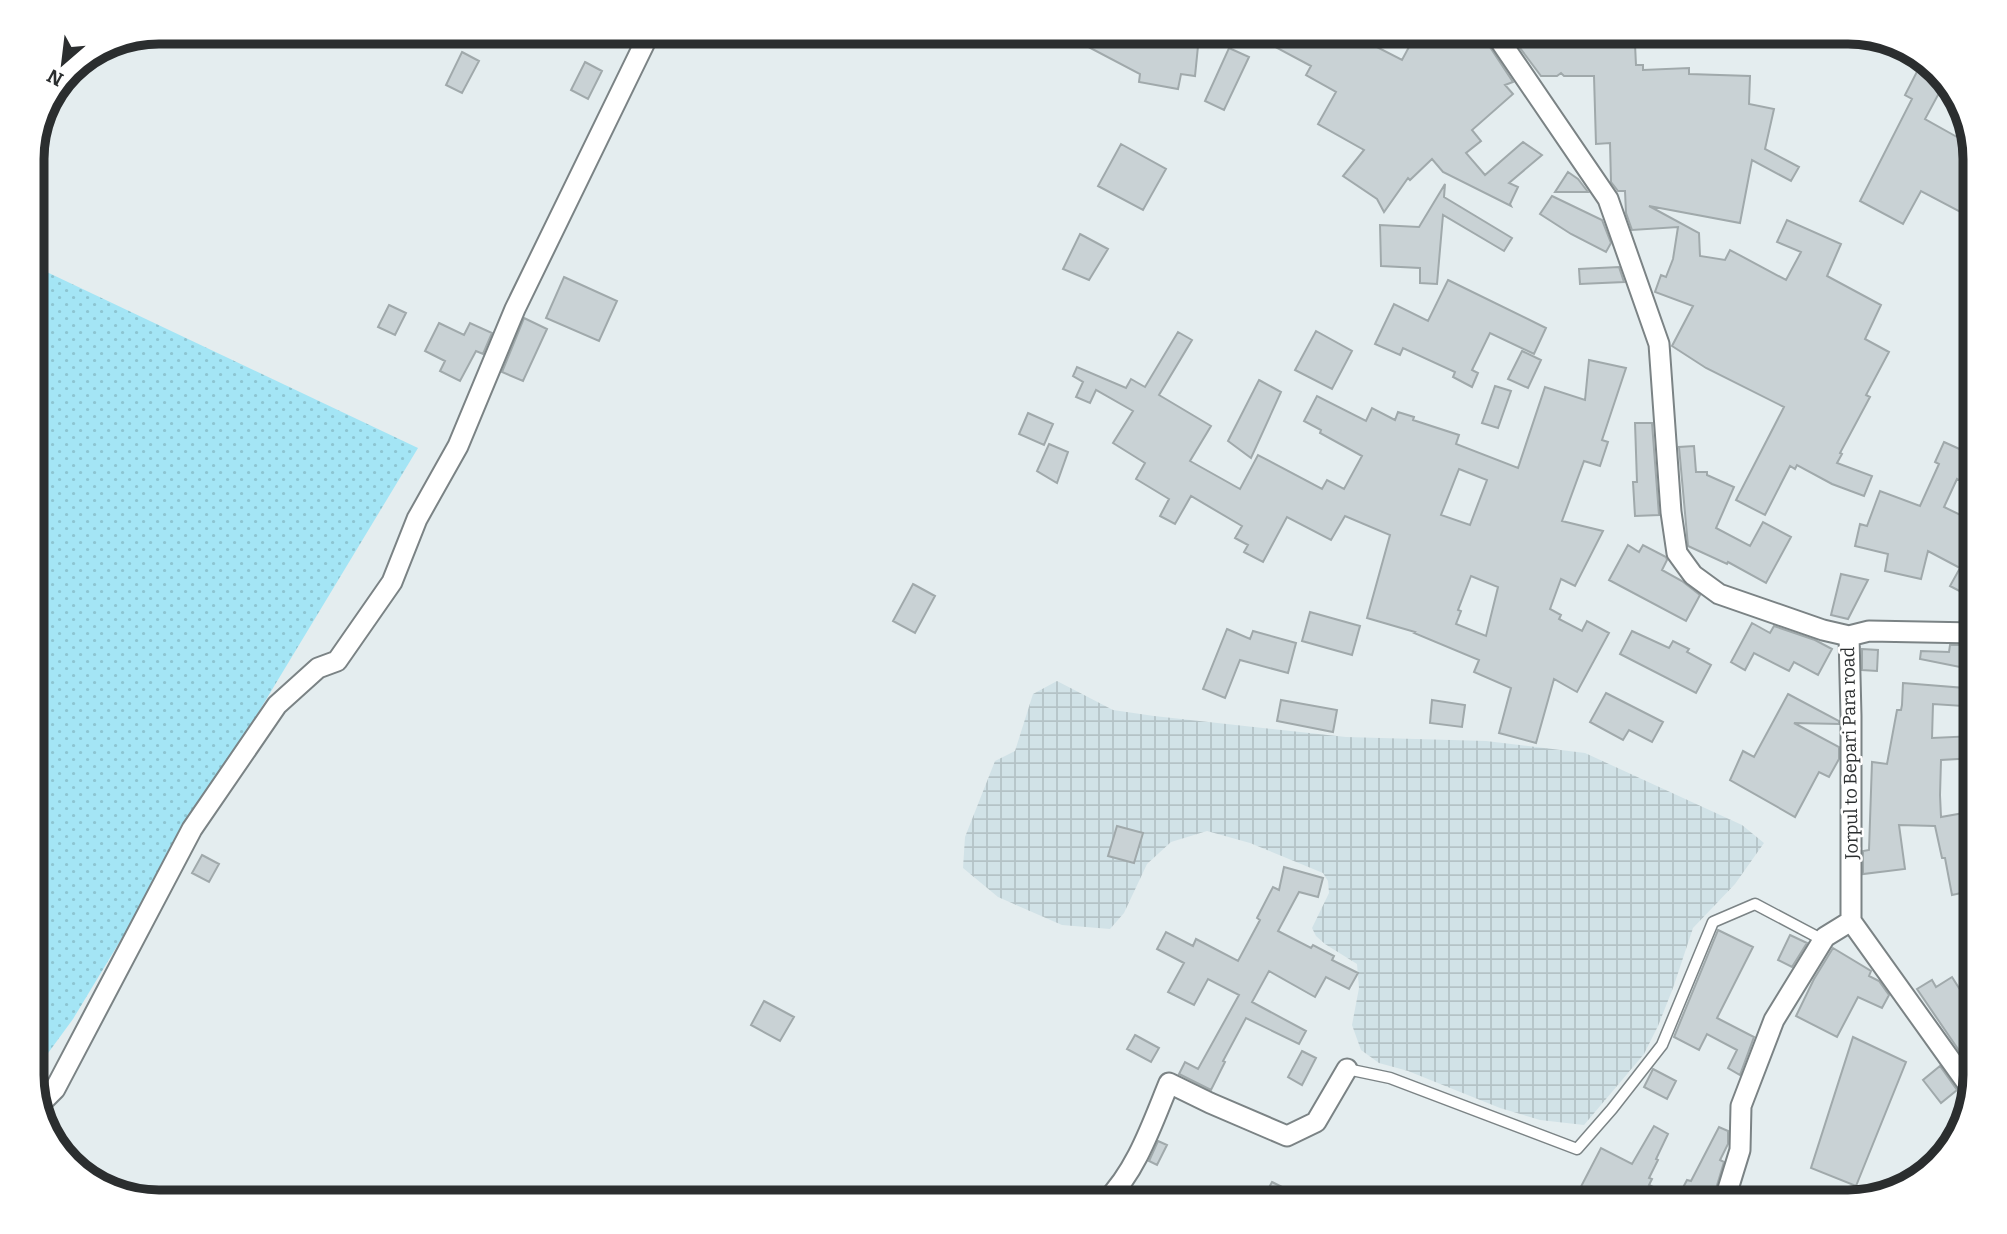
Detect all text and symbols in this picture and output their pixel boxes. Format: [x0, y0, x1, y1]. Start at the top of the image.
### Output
north arrow [28, 28, 98, 98]
text: N [43, 64, 67, 91]
street label: Jorpul to Bepari Para road [1837, 646, 1863, 860]

